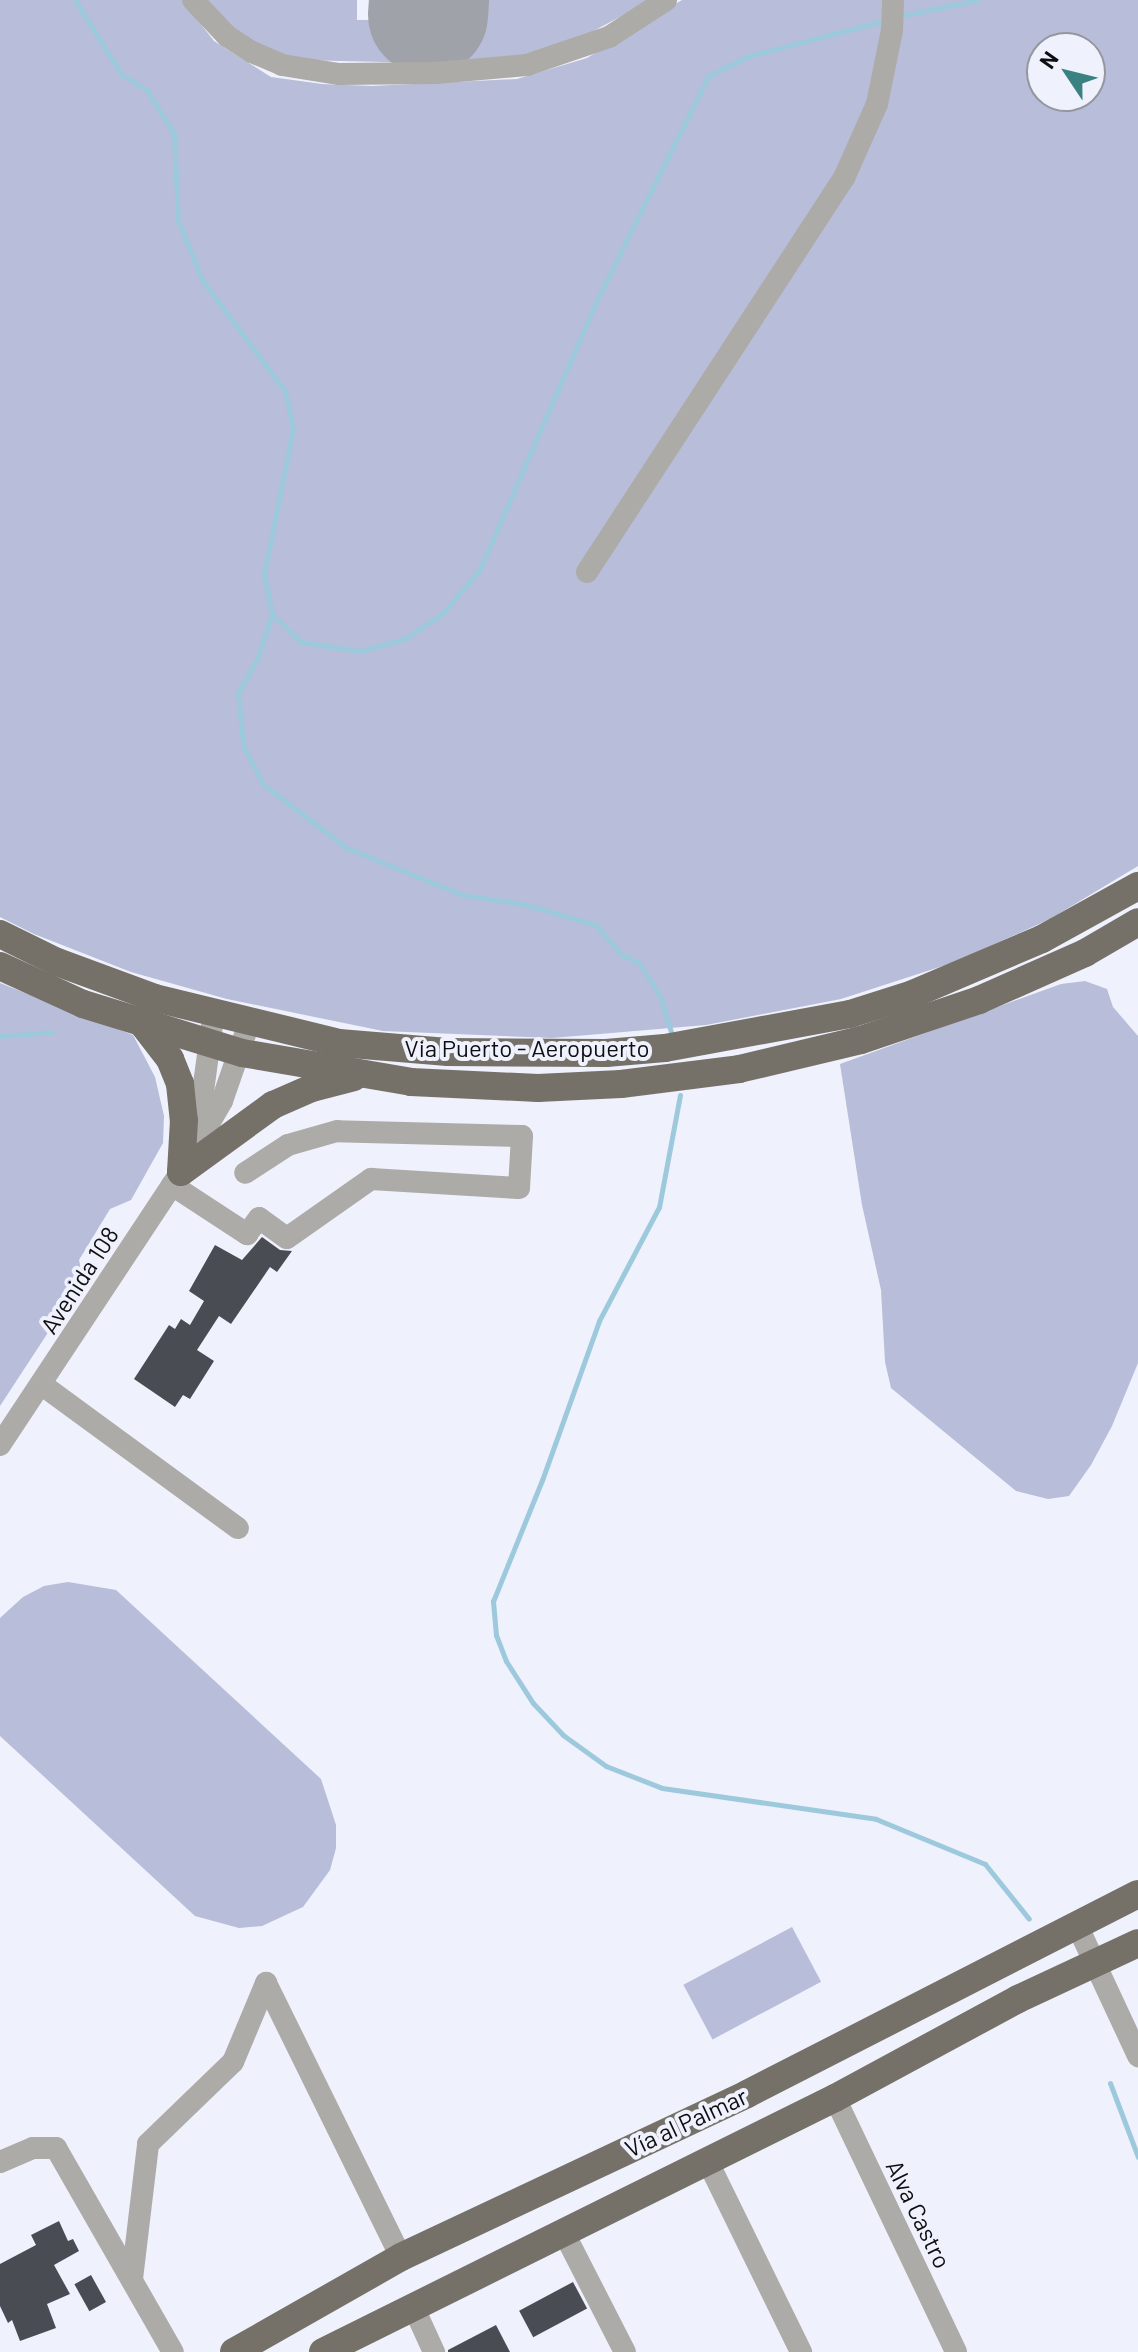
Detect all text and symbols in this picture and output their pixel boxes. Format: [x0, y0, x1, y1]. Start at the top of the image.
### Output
north arrow [1026, 32, 1106, 112]
text: N [1033, 46, 1063, 73]
street label: Via Puerto - Aeropuerto [405, 1034, 649, 1062]
street label: Avenida 108 [34, 1221, 124, 1339]
street label: Vía al Palmar [620, 2081, 752, 2163]
street label: Alva Castro [880, 2155, 958, 2273]

